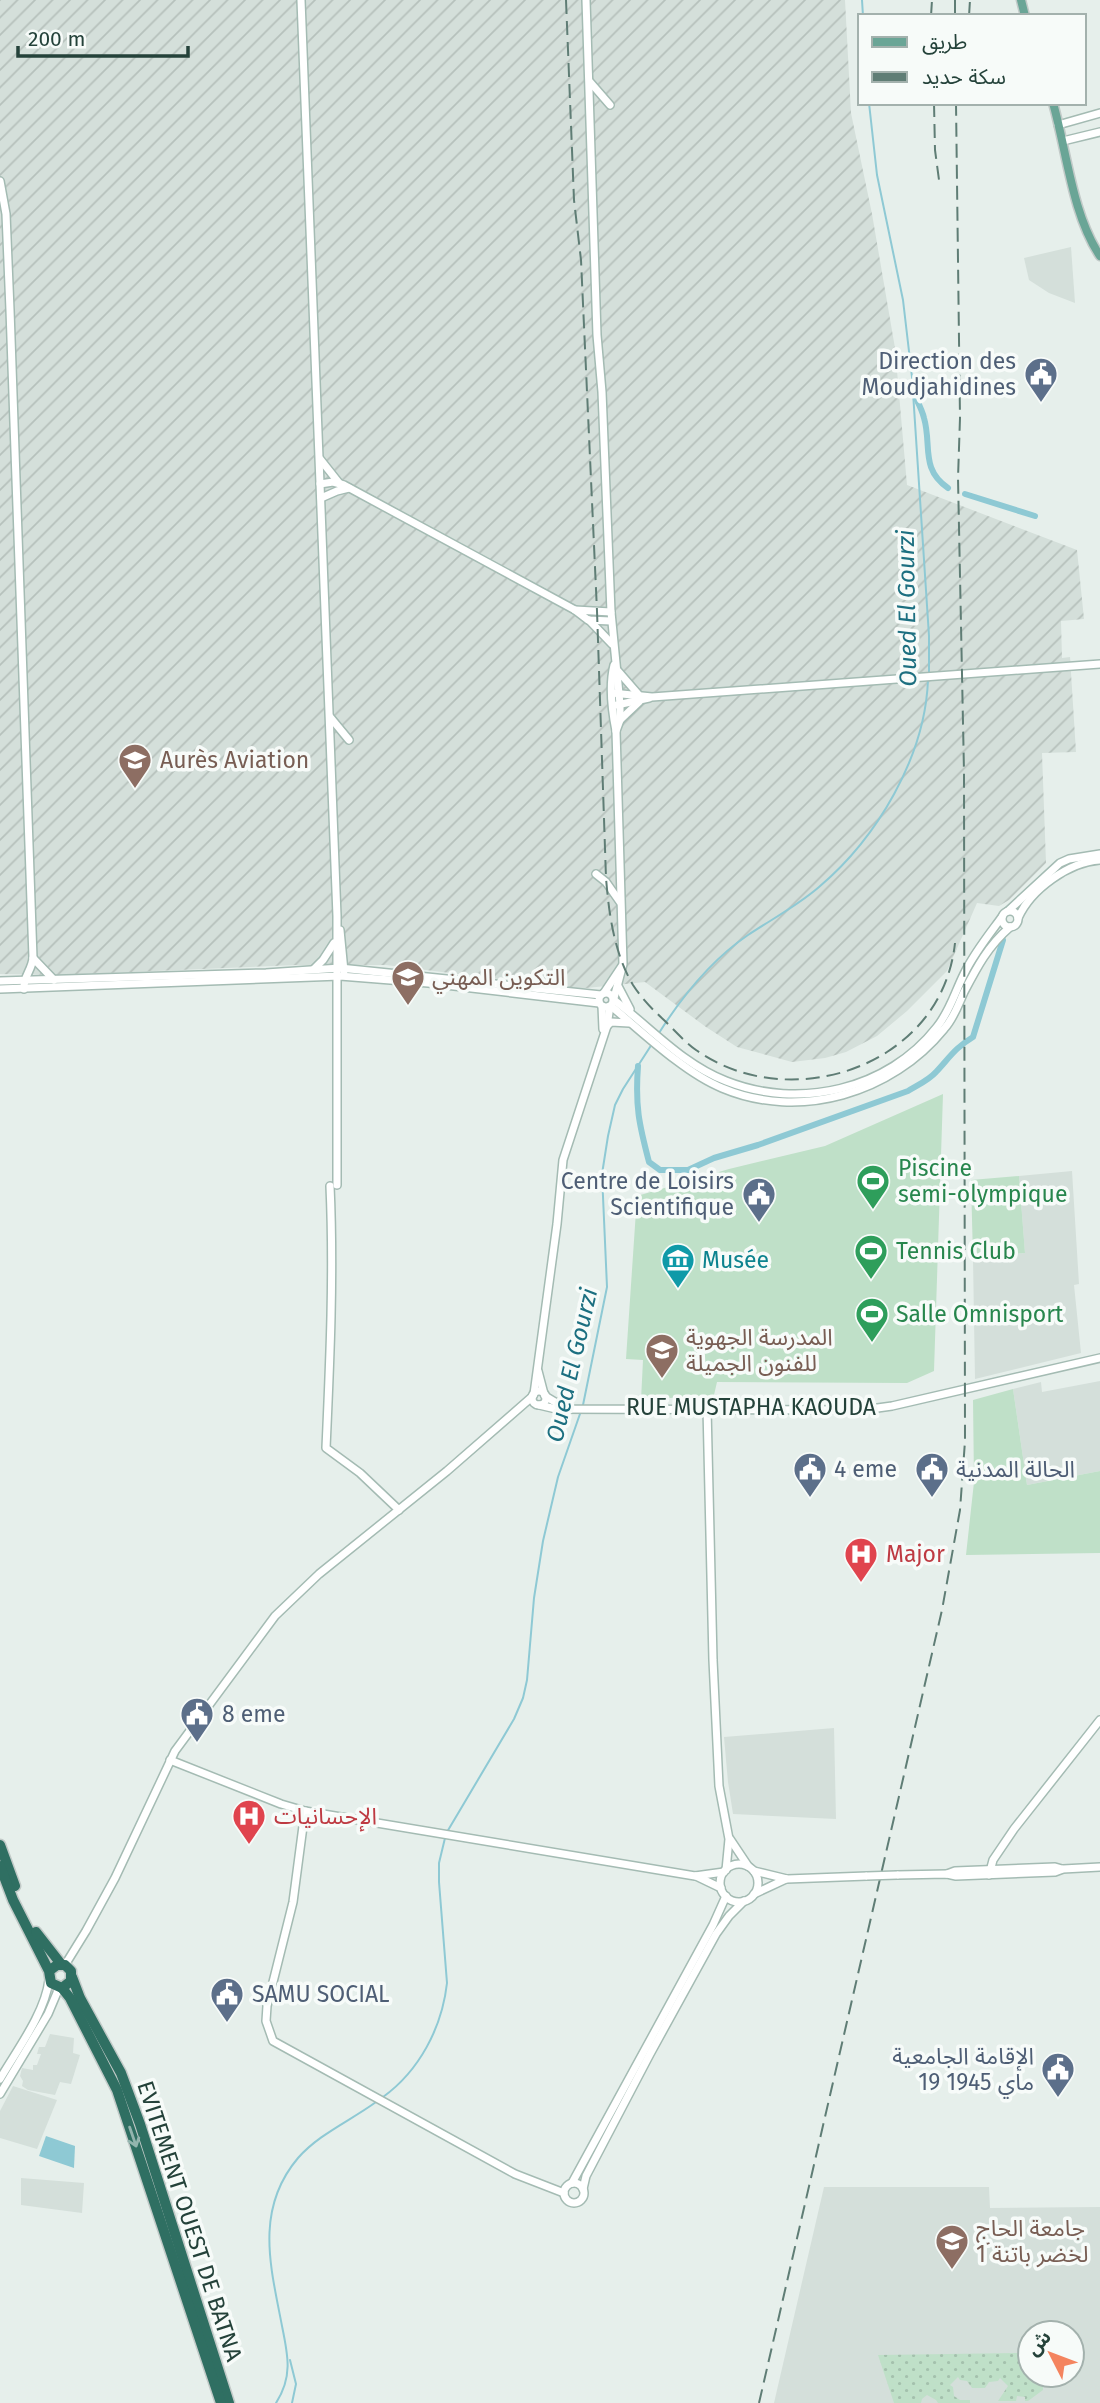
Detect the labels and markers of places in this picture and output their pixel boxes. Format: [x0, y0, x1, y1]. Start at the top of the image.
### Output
place label: Direction des Moudjahidines [862, 347, 1016, 401]
public building icon: Direction des Moudjahidines [1022, 355, 1060, 404]
school or university icon: Aurès Aviation [116, 741, 154, 790]
place label: Aurès Aviation [160, 746, 309, 774]
school or university icon: التكوين المهني [389, 958, 427, 1007]
place label: التكوين المهني [432, 963, 566, 994]
place label: Piscine semi-olympique [898, 1154, 1068, 1208]
sports icon: Piscine semi-olympique [854, 1162, 892, 1211]
place label: Centre de Loisirs Scientifique [561, 1167, 734, 1221]
public building icon: Centre de Loisirs Scientifique [740, 1175, 778, 1224]
sports icon: Tennis Club [852, 1232, 890, 1281]
place label: Tennis Club [896, 1237, 1016, 1265]
museum icon: Musée [659, 1241, 697, 1290]
place label: Musée [702, 1246, 769, 1274]
sports icon: Salle Omnisport [853, 1295, 891, 1344]
place label: Salle Omnisport [896, 1300, 1064, 1328]
place label: المدرسة الجهوية للفنون الجميلة [686, 1323, 833, 1377]
school or university icon: المدرسة الجهوية للفنون الجميلة [643, 1331, 681, 1380]
public building icon: 4 eme [791, 1450, 829, 1499]
public building icon: الحالة المدنية [913, 1450, 951, 1499]
place label: 4 eme [834, 1455, 897, 1483]
place label: الحالة المدنية [956, 1455, 1075, 1483]
hospital icon: Major [842, 1535, 880, 1584]
place label: Major [886, 1540, 945, 1568]
public building icon: 8 eme [178, 1695, 216, 1744]
place label: 8 eme [222, 1700, 286, 1728]
hospital icon: الإحسانيات [230, 1797, 268, 1846]
place label: الإحسانيات [274, 1802, 377, 1832]
public building icon: SAMU SOCIAL [208, 1975, 246, 2024]
place label: SAMU SOCIAL [252, 1980, 390, 2008]
place label: الإقامة الجامعية 19 ماي 1945 [892, 2042, 1034, 2099]
public building icon: الإقامة الجامعية 19 ماي 1945 [1039, 2050, 1077, 2099]
place label: جامعة الحاج لخضر باتنة 1 [976, 2214, 1089, 2268]
school or university icon: جامعة الحاج لخضر باتنة 1 [933, 2222, 971, 2271]

